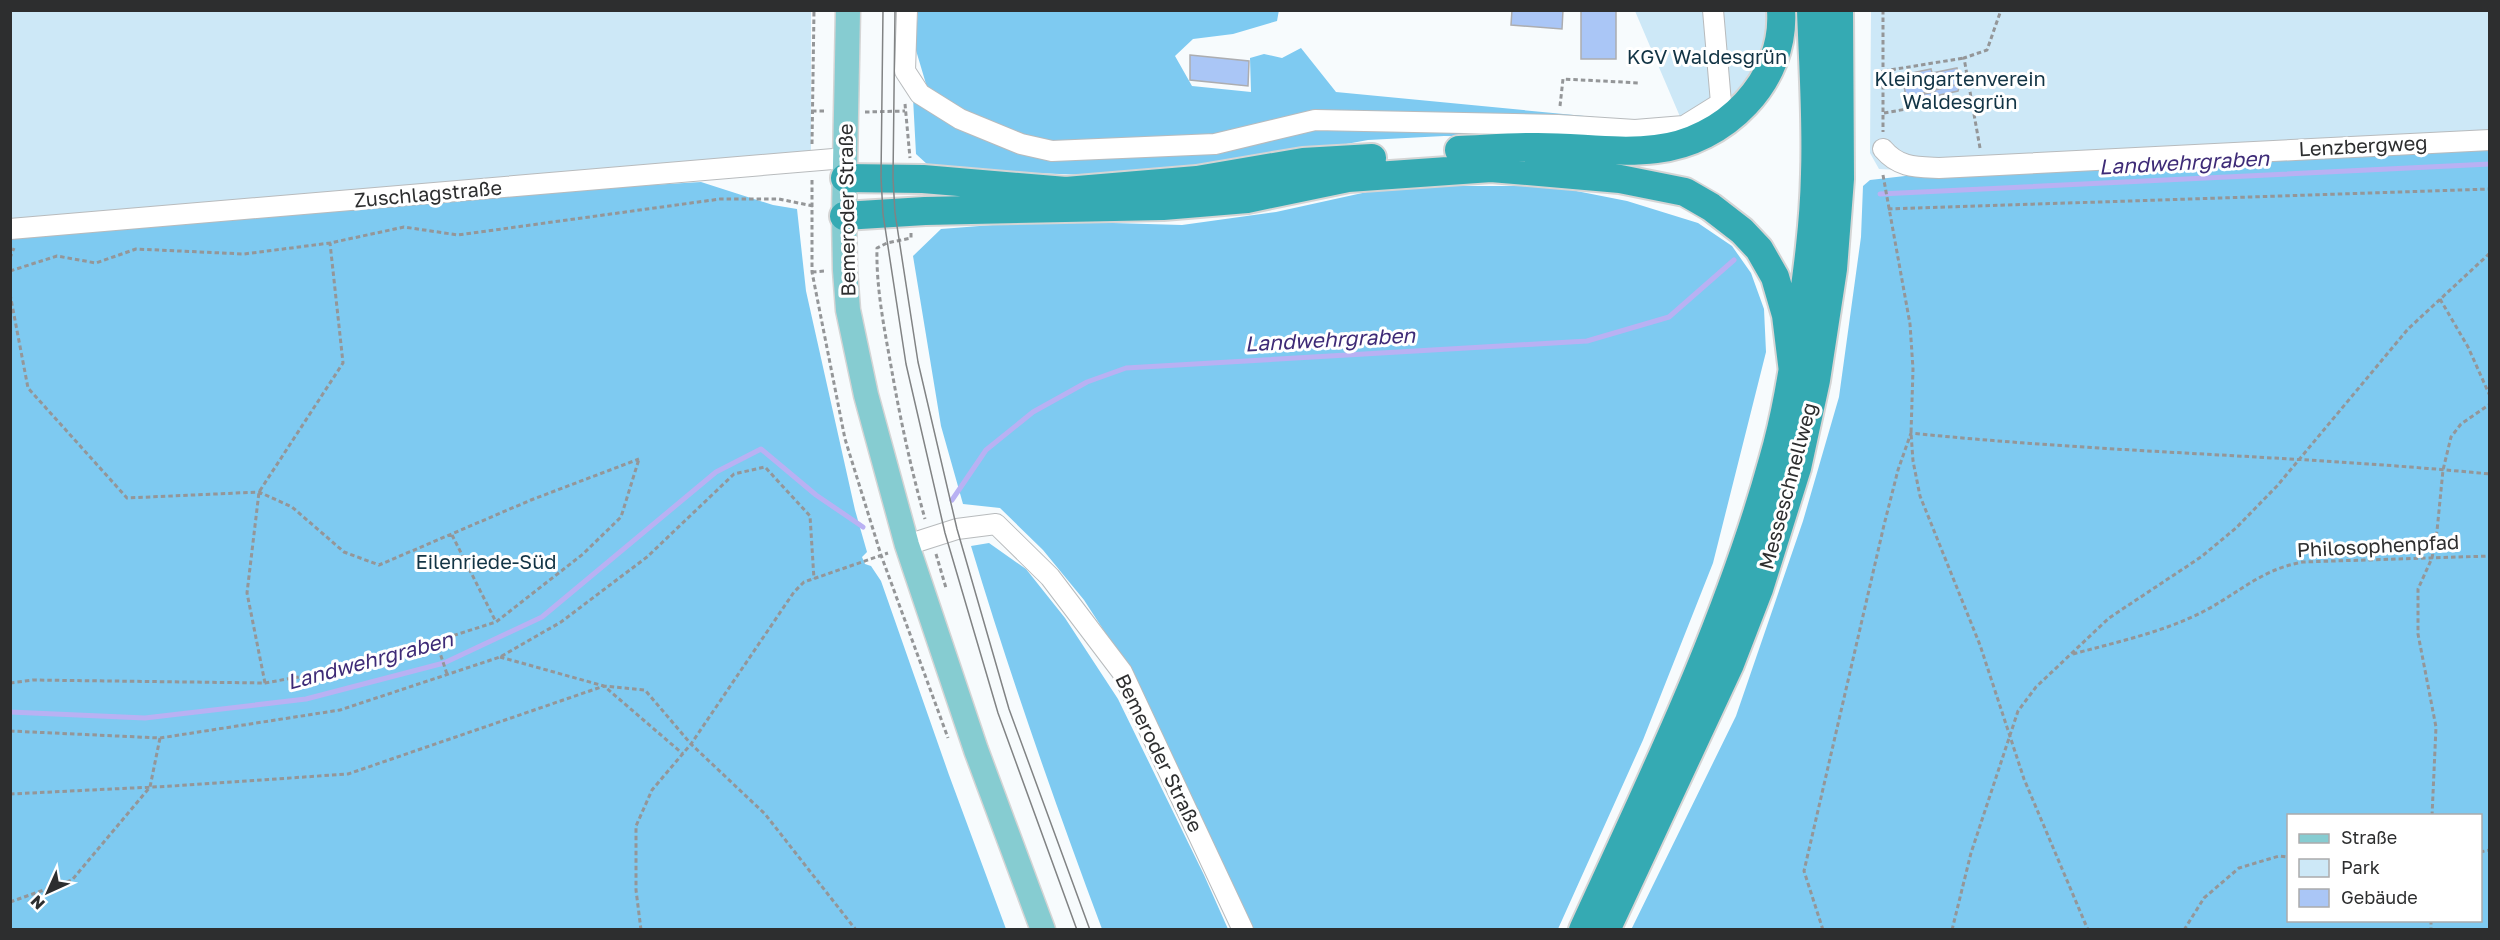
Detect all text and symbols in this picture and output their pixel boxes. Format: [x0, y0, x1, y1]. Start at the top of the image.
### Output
park label: KGV Waldesgrün [1627, 44, 1787, 68]
park label: Kleingartenverein Waldesgrün [1874, 66, 2046, 113]
street label: Bemeroder Straße [832, 123, 860, 297]
street label: Lenzbergweg [2298, 130, 2428, 160]
water label: Landwehrgraben [2098, 145, 2271, 179]
street label: Zuschlagstraße [353, 175, 503, 211]
water label: Landwehrgraben [1244, 322, 1417, 356]
street label: Messeschnellweg [1753, 400, 1821, 572]
street label: Philosophenpfad [2296, 529, 2460, 561]
park label: Eilenriede-Süd [415, 549, 557, 573]
water label: Landwehrgraben [284, 625, 457, 695]
street label: Bemeroder Straße [1111, 670, 1209, 836]
legend [2287, 814, 2482, 922]
text: Straße [2341, 826, 2397, 848]
text: Park [2341, 856, 2380, 878]
north arrow [18, 862, 78, 922]
text: Gebäude [2341, 886, 2418, 908]
text: N [26, 891, 49, 914]

